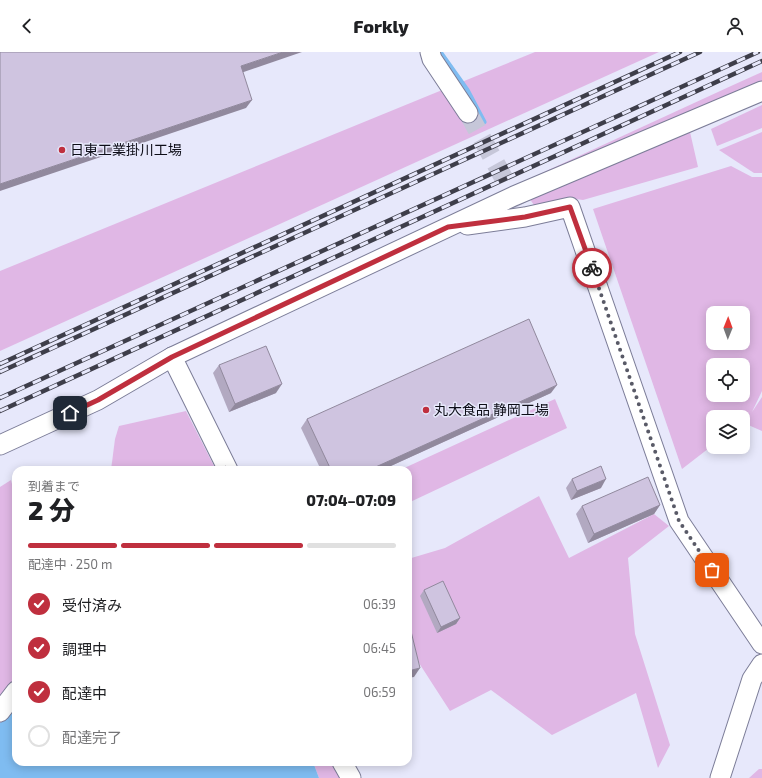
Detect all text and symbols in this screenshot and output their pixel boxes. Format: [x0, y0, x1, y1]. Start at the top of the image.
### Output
icon: back [16, 15, 38, 37]
text: Forkly [353, 15, 409, 37]
icon: person [724, 15, 746, 37]
place label: 日東工業掛川工場 [70, 141, 182, 158]
marker: 日東工業掛川工場 [57, 145, 67, 155]
courier [572, 248, 612, 288]
icon: bike [581, 257, 603, 279]
north arrow [706, 306, 750, 350]
map controls [706, 306, 750, 454]
button: locate [706, 358, 750, 402]
pin [53, 396, 87, 430]
place label: 丸大食品 静岡工場 [434, 401, 549, 418]
icon: home [59, 402, 81, 424]
marker: 丸大食品 静岡工場 [421, 405, 431, 415]
button: layers [706, 410, 750, 454]
text: 到着まで [28, 478, 80, 494]
text: 07:04–07:09 [306, 491, 396, 509]
text: 2 分 [28, 494, 75, 525]
pin [695, 553, 729, 587]
text: 配達中 · 250 m [28, 556, 112, 572]
icon: bag [701, 559, 723, 581]
icon: check [28, 593, 50, 615]
text: 受付済み [62, 596, 122, 614]
text: 06:39 [363, 596, 396, 612]
icon: check [28, 637, 50, 659]
text: 調理中 [62, 640, 107, 658]
text: 06:45 [363, 640, 396, 656]
icon: check [28, 681, 50, 703]
text: 配達中 [62, 684, 107, 702]
text: 06:59 [363, 684, 396, 700]
text: 配達完了 [62, 728, 122, 746]

